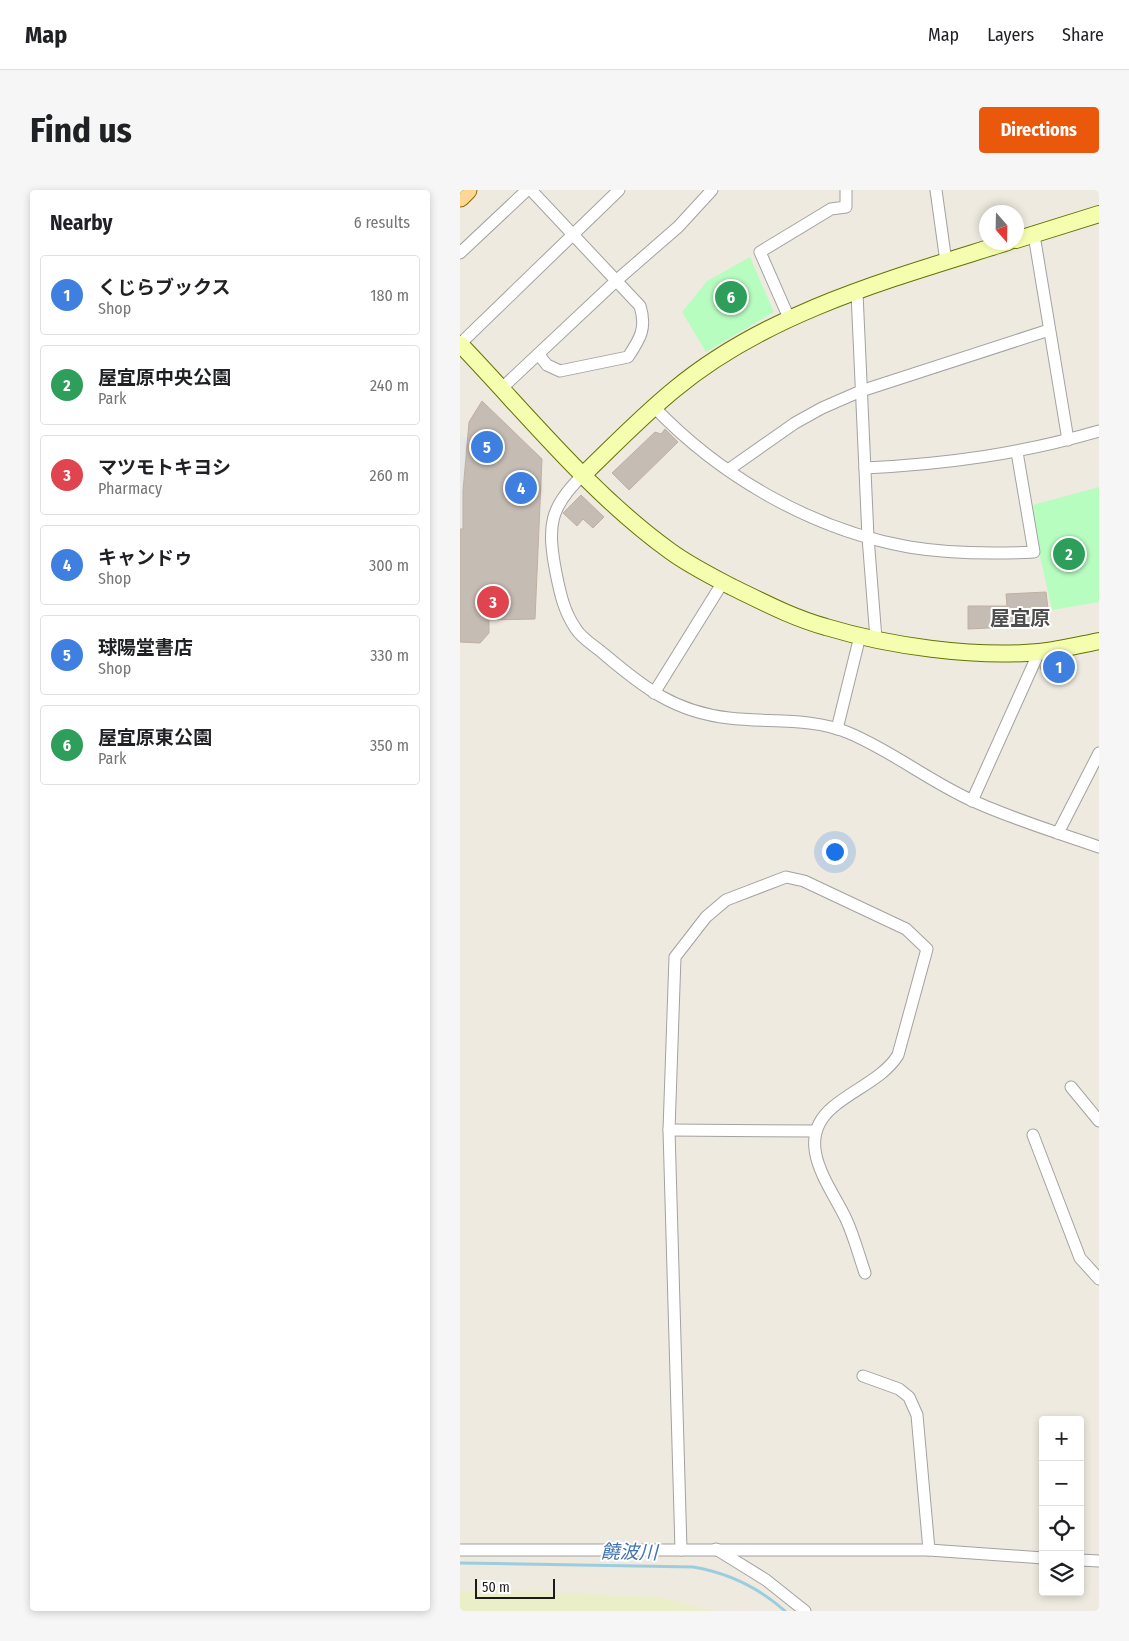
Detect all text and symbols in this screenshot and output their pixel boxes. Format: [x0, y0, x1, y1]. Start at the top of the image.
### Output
text: Map [25, 21, 67, 49]
text: Map [928, 24, 959, 46]
text: Layers [987, 24, 1034, 46]
text: Share [1062, 24, 1104, 46]
button: Directions [979, 107, 1099, 153]
text: Find us [30, 109, 132, 151]
north arrow [979, 205, 1024, 250]
text: Nearby [50, 210, 112, 236]
text: 6 results [354, 213, 410, 232]
text: くじらブックス [98, 276, 230, 299]
pin: 6 [715, 278, 747, 316]
text: 1 [64, 286, 70, 305]
text: 180 m [370, 286, 409, 305]
text: Shop [98, 299, 131, 318]
text: 屋宜原中央公園 [98, 366, 231, 389]
text: 2 [63, 376, 71, 395]
text: 240 m [370, 376, 409, 395]
text: Park [98, 389, 126, 408]
pin: 5 [471, 428, 503, 466]
text: マツモトキヨシ [98, 456, 231, 479]
text: 3 [63, 466, 71, 485]
text: 260 m [370, 466, 409, 485]
pin: 4 [505, 469, 537, 507]
text: Pharmacy [98, 479, 162, 498]
pin: 2 [1053, 535, 1085, 573]
text: キャンドゥ [98, 546, 193, 569]
text: 4 [63, 556, 71, 575]
text: 300 m [369, 556, 409, 575]
text: Shop [98, 569, 131, 588]
pin: 3 [477, 583, 509, 621]
district label: 屋宜原 [990, 606, 1050, 630]
text: 球陽堂書店 [98, 636, 193, 659]
text: 5 [63, 646, 71, 665]
text: 330 m [370, 646, 409, 665]
pin: 1 [1043, 648, 1075, 686]
text: Shop [98, 659, 131, 678]
text: 屋宜原東公園 [98, 726, 212, 749]
text: 6 [63, 736, 71, 755]
text: 350 m [370, 736, 409, 755]
text: Park [98, 749, 126, 768]
your location [822, 839, 848, 865]
map controls [1039, 1416, 1084, 1596]
button: + [1039, 1416, 1084, 1461]
button: − [1039, 1461, 1084, 1506]
button: locate [1039, 1506, 1084, 1551]
water label: 饒波川 [600, 1540, 660, 1564]
button: layers [1039, 1551, 1084, 1596]
scale bar [475, 1576, 555, 1599]
text: 50 m [482, 1579, 510, 1596]

